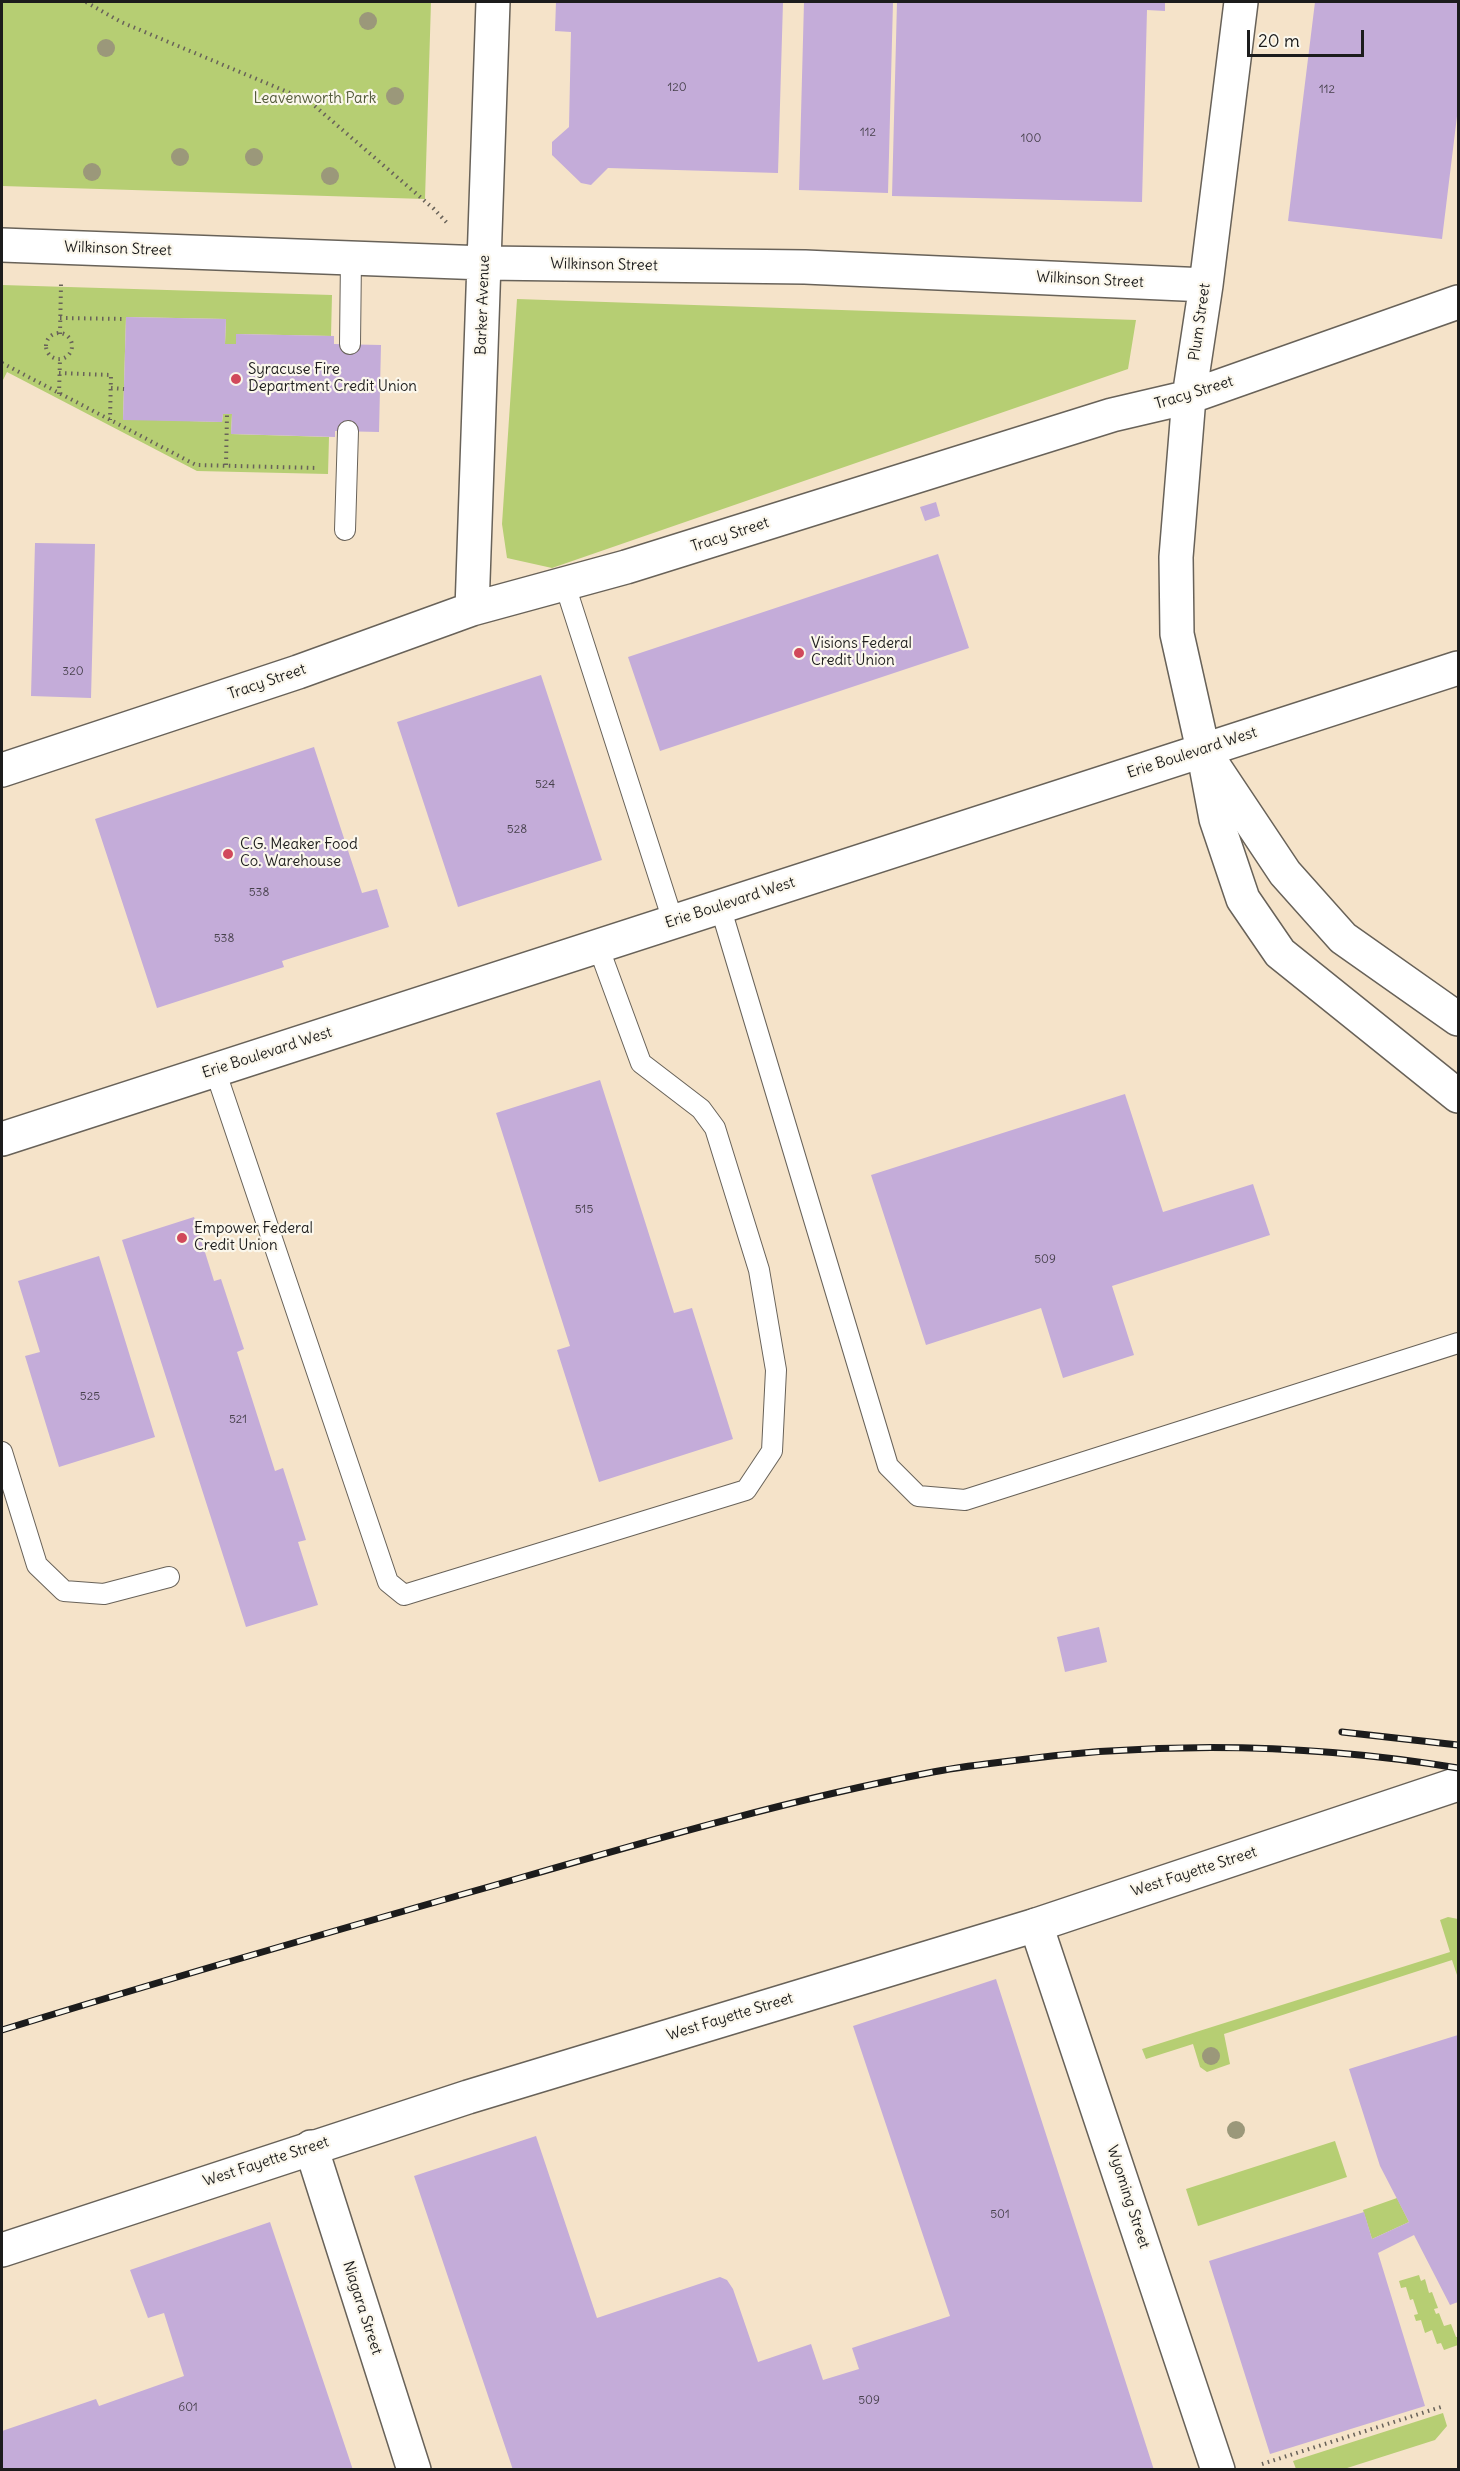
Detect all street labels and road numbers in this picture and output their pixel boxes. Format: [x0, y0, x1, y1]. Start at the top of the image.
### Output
street label: Wilkinson Street [64, 238, 172, 260]
street label: Barker Avenue [472, 255, 494, 355]
street label: Wilkinson Street [550, 255, 658, 275]
street label: Wilkinson Street [1036, 268, 1144, 292]
street label: Plum Street [1186, 282, 1214, 362]
street label: Tracy Street [1153, 373, 1235, 413]
street label: Tracy Street [689, 514, 771, 556]
street label: Tracy Street [226, 660, 308, 704]
street label: Erie Boulevard West [1125, 724, 1259, 782]
street label: Erie Boulevard West [663, 874, 797, 932]
street label: Erie Boulevard West [200, 1024, 334, 1082]
street label: West Fayette Street [1129, 1843, 1259, 1901]
street label: West Fayette Street [665, 1989, 795, 2045]
street label: West Fayette Street [201, 2133, 331, 2191]
street label: Wyoming Street [1103, 2143, 1153, 2251]
street label: Niagara Street [338, 2259, 386, 2357]

